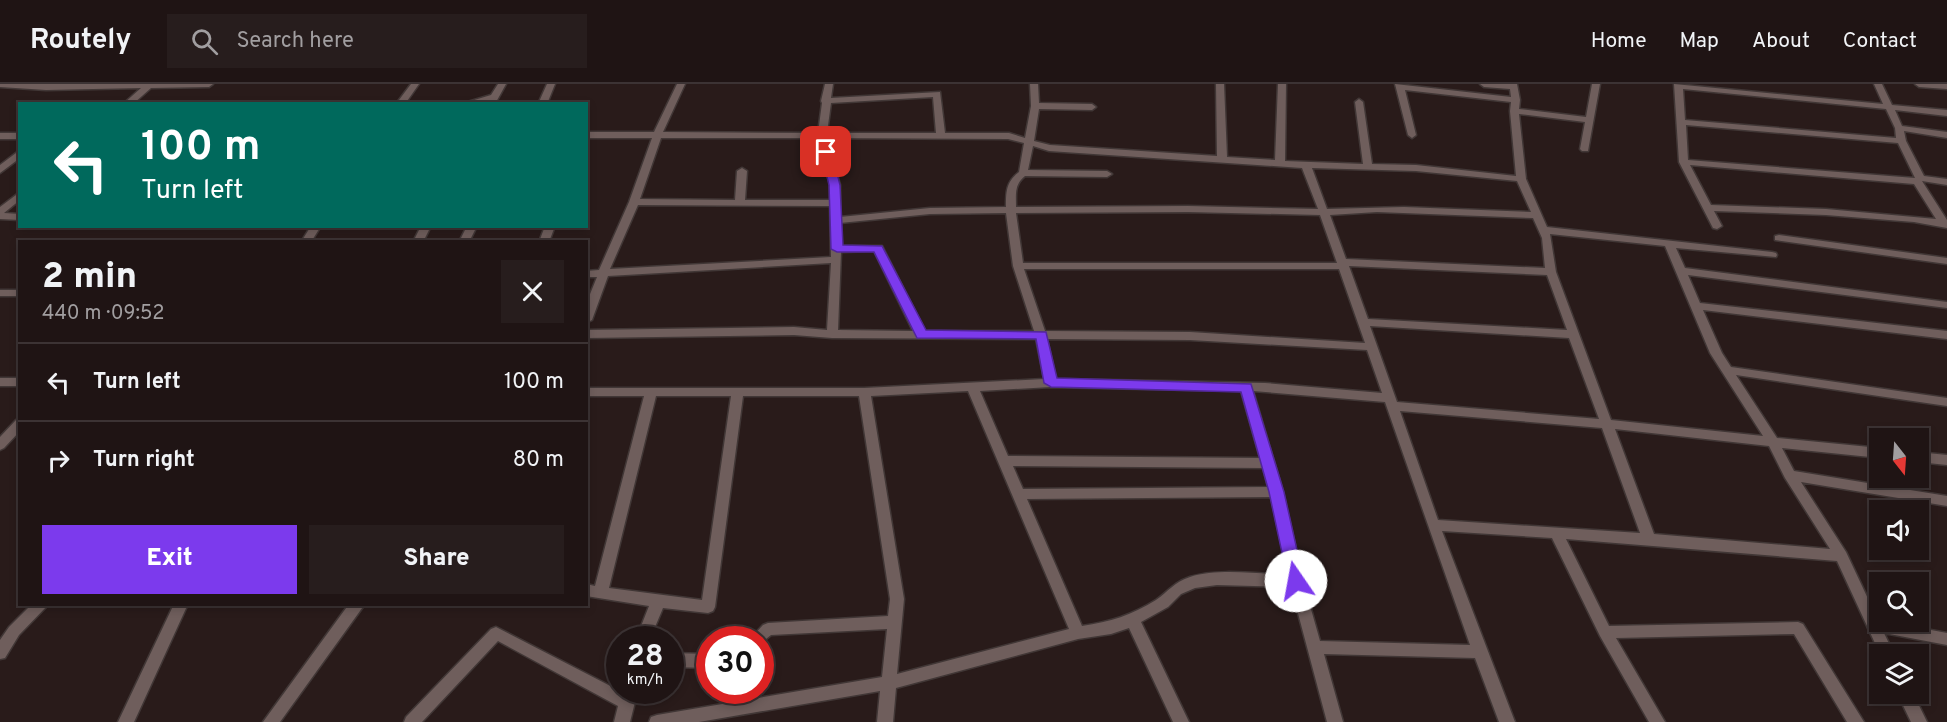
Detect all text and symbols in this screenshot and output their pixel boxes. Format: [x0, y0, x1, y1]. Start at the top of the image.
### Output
search box [167, 14, 587, 68]
text: Routely [30, 23, 131, 59]
icon: search [188, 25, 221, 58]
text: Search here [236, 28, 354, 55]
text: Home [1591, 28, 1647, 55]
text: Map [1680, 28, 1719, 55]
text: About [1752, 28, 1810, 55]
text: Contact [1843, 28, 1917, 55]
text: 100 m [141, 122, 260, 175]
icon: left [42, 126, 120, 204]
pin [800, 126, 851, 177]
icon: arrive [809, 135, 842, 168]
text: Turn left [141, 174, 243, 208]
text: 2 min [42, 255, 137, 301]
button: close [501, 260, 564, 323]
text: 440 m · 09:52 [42, 301, 165, 327]
icon: left [42, 366, 75, 399]
text: Turn left [93, 369, 181, 396]
text: 100 m [504, 369, 564, 396]
north arrow [1869, 428, 1929, 488]
map controls [1869, 428, 1929, 704]
icon: right [42, 444, 75, 477]
text: Turn right [93, 447, 195, 474]
text: 80 m [513, 447, 564, 474]
button: sound [1869, 500, 1929, 560]
button: Exit [42, 525, 297, 594]
button: Share [309, 525, 564, 594]
position arrow [1264, 549, 1328, 613]
button: search [1869, 572, 1929, 632]
speed limit sign: 30 [696, 626, 774, 704]
text: 28 [626, 639, 664, 676]
button: layers [1869, 644, 1929, 704]
text: km/h [627, 671, 663, 690]

